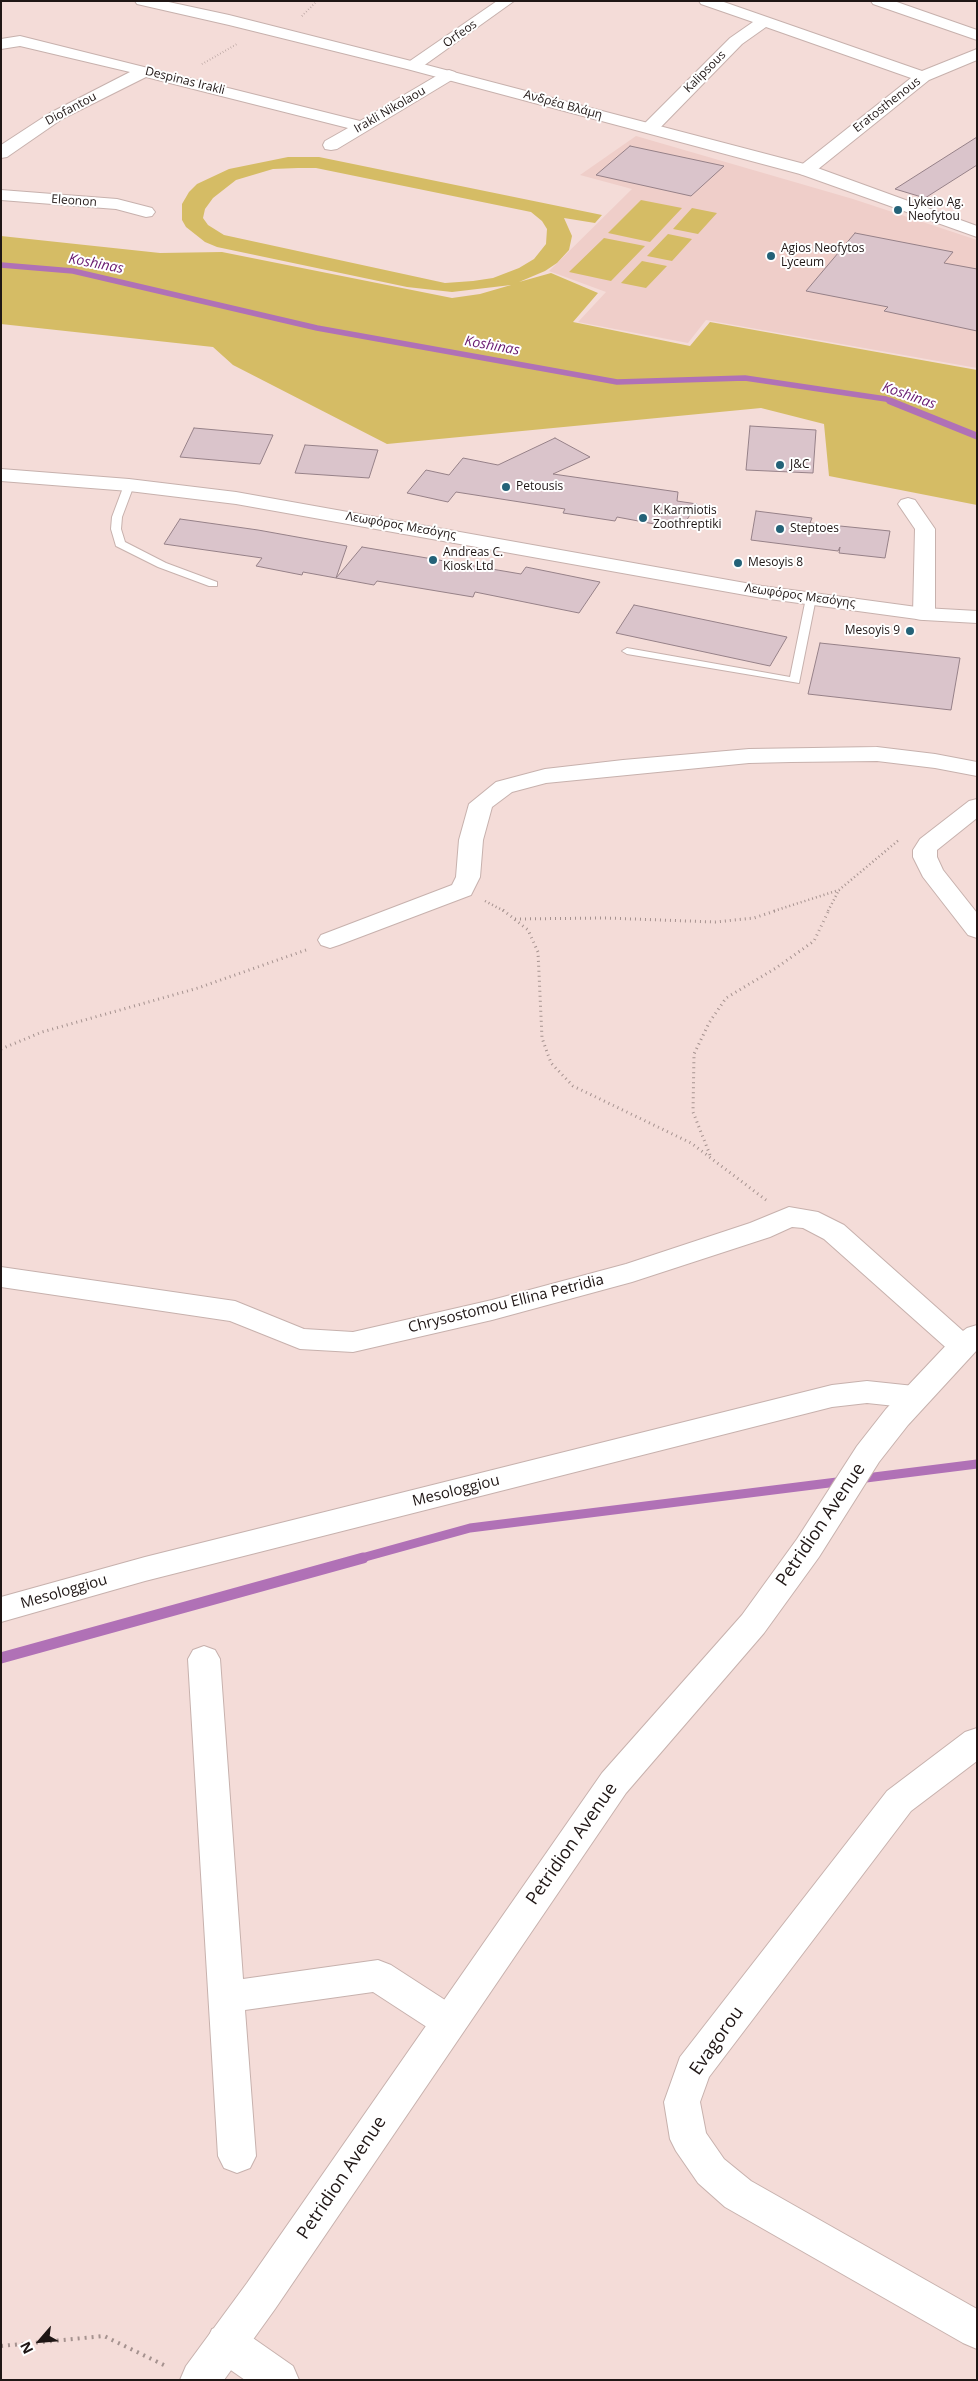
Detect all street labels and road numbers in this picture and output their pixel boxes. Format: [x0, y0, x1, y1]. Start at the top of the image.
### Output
street label: Orfeos [440, 17, 480, 51]
street label: Kalipsous [681, 48, 729, 96]
street label: Despinas Irakli [144, 64, 226, 98]
street label: Eratosthenous [850, 74, 924, 136]
street label: Irakli Nikolaou [352, 84, 428, 136]
street label: Ανδρέα Βλάμη [522, 88, 604, 122]
street label: Diofantou [43, 90, 99, 128]
street label: Eleonon [51, 192, 97, 210]
street label: Λεωφόρος Μεσόγης [345, 509, 457, 543]
street label: Λεωφόρος Μεσόγης [744, 581, 856, 611]
street label: Chrysostomou Ellina Petridia [406, 1271, 606, 1337]
street label: Petridion Avenue [772, 1459, 870, 1591]
street label: Mesologgiou [411, 1471, 501, 1511]
street label: Mesologgiou [19, 1571, 109, 1613]
street label: Petridion Avenue [522, 1779, 622, 1909]
street label: Evagorou [686, 2003, 748, 2079]
street label: Petridion Avenue [293, 2112, 391, 2244]

